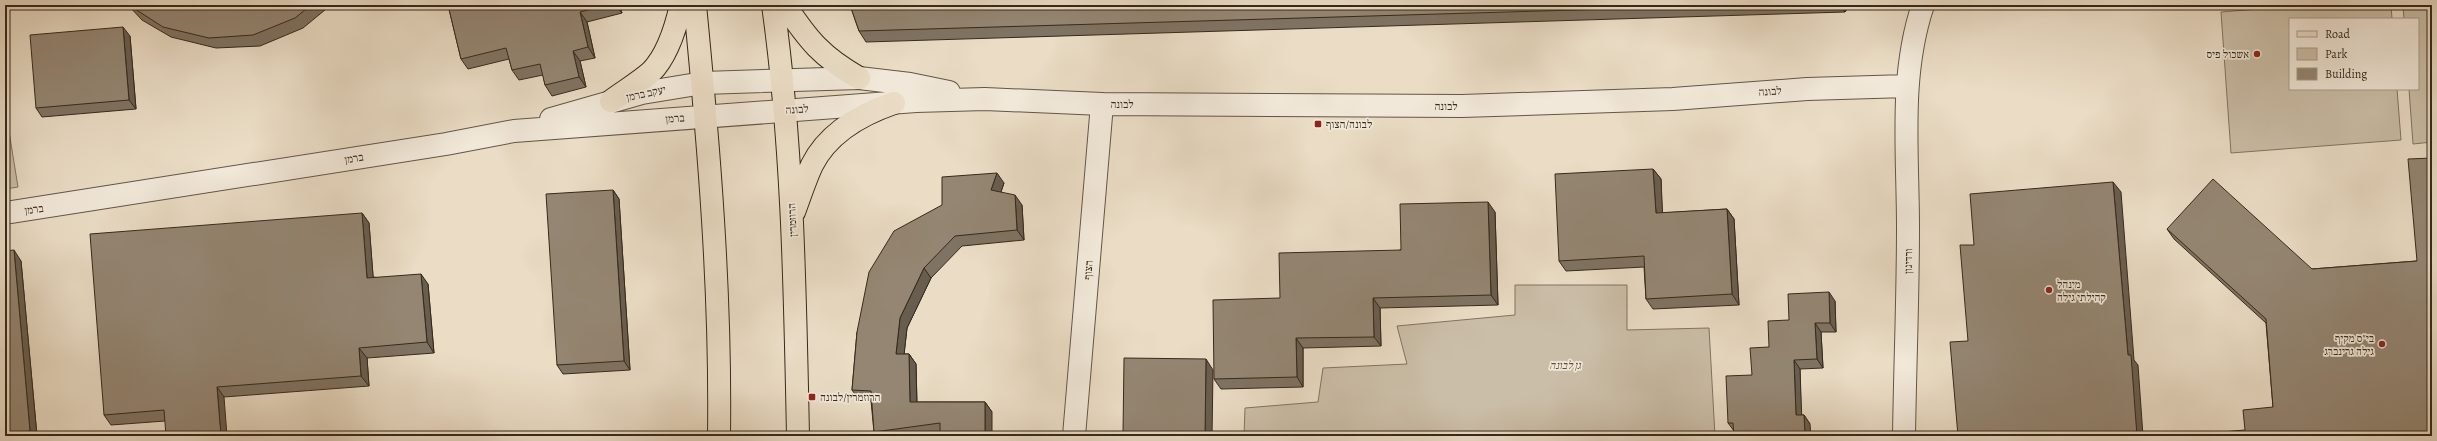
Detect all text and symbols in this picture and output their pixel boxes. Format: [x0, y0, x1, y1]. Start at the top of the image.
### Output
legend [2289, 18, 2419, 90]
text: Road [2325, 26, 2351, 42]
text: Park [2325, 46, 2348, 62]
place label: אשכול פיס [2207, 47, 2249, 62]
marker: אשכול פיס [2252, 49, 2262, 59]
text: Building [2325, 66, 2367, 82]
street label: יעקב ברמן [625, 82, 667, 105]
street label: לבונה [1758, 83, 1782, 100]
street label: לבונה [1110, 97, 1134, 112]
street label: לבונה [1434, 99, 1458, 114]
street label: לבונה [785, 101, 809, 118]
street label: ברמן [665, 110, 685, 127]
place label: לבונה/הצוף [1326, 117, 1372, 132]
marker: לבונה/הצוף [1313, 119, 1323, 129]
street label: ברמן [344, 150, 365, 167]
street label: ברמן [24, 201, 45, 218]
street label: הרוזמרין [784, 203, 801, 237]
street label: ורדינון [1901, 248, 1916, 274]
street label: הצוף [1080, 260, 1097, 280]
place label: מינהל קהילתי גילה [2057, 277, 2106, 305]
marker: מינהל קהילתי גילה [2044, 285, 2054, 295]
place label: בי"ס מקיף גילה גרינברג [2324, 331, 2374, 359]
marker: בי"ס מקיף גילה גרינברג [2377, 339, 2387, 349]
park label: גן לבונה [1549, 358, 1582, 373]
place label: הרוזמרין/לבונה [820, 390, 881, 405]
marker: הרוזמרין/לבונה [807, 392, 817, 402]

